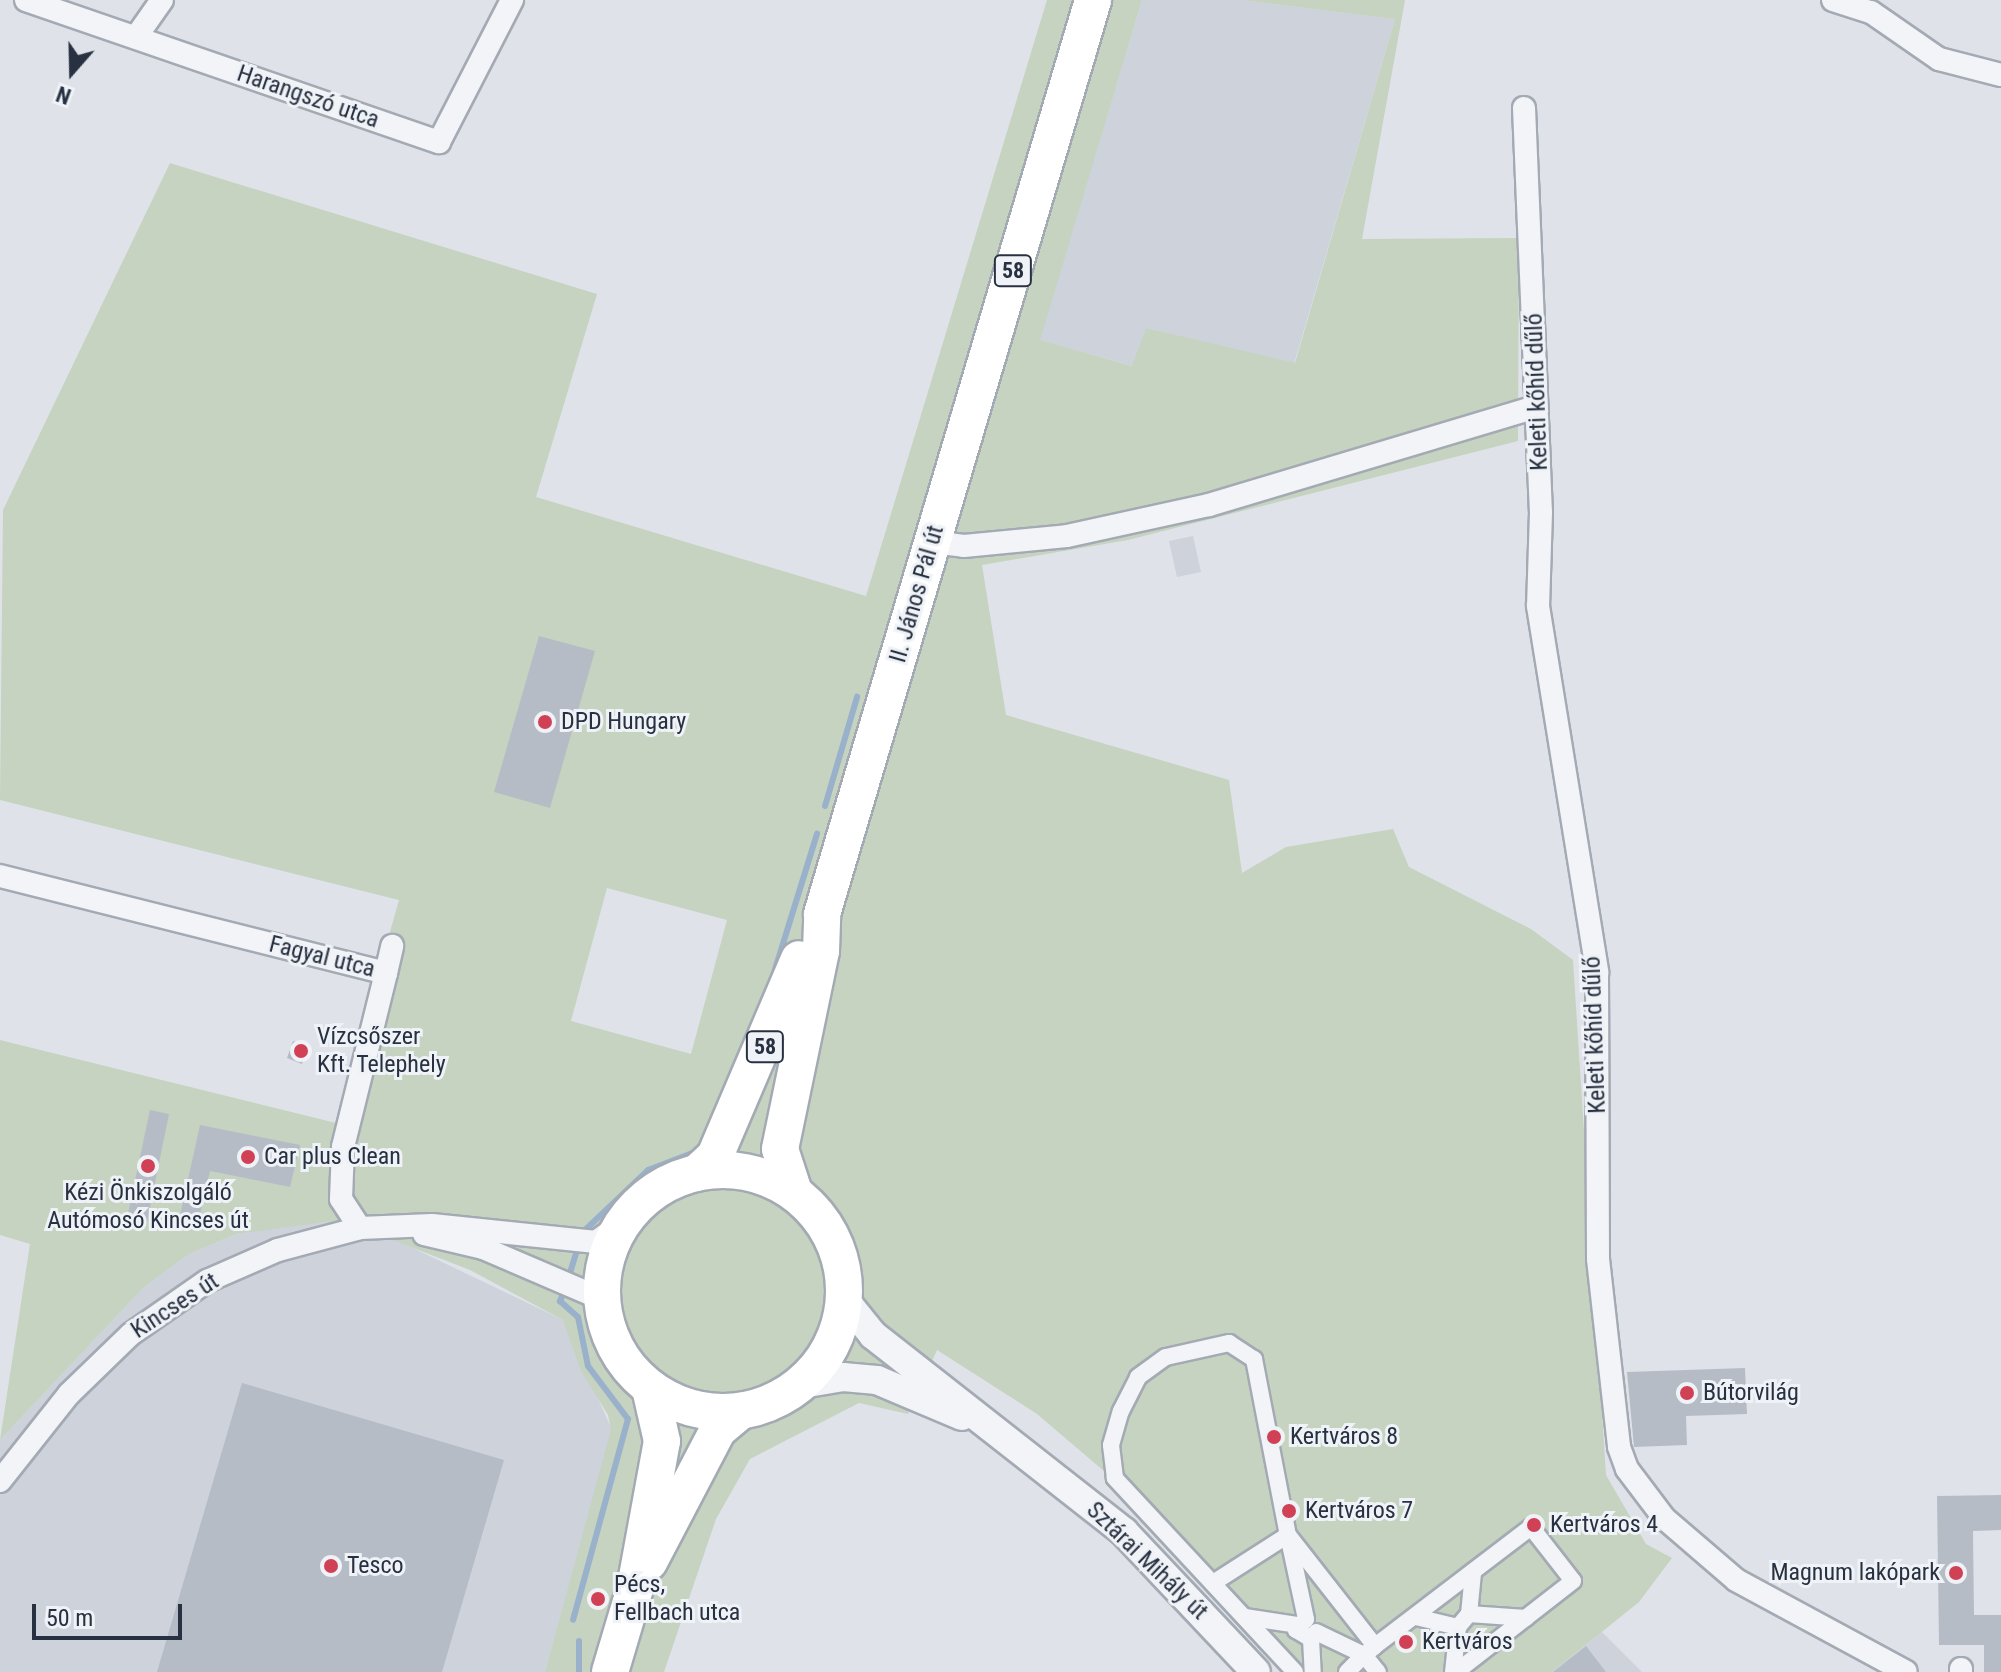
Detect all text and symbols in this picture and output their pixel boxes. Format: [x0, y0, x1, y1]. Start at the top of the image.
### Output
north arrow [32, 32, 112, 112]
street label: Harangszó utca [233, 59, 383, 135]
text: N [53, 81, 74, 109]
road number: 58 [993, 253, 1033, 289]
street label: Keleti kőhíd dűlő [1520, 313, 1554, 471]
street label: II. János Pál út [884, 522, 950, 666]
place label: DPD Hungary [561, 708, 686, 736]
marker: DPD Hungary [536, 713, 554, 731]
street label: Fagyal utca [266, 930, 378, 984]
street label: Keleti kőhíd dűlő [1578, 956, 1612, 1114]
place label: Vízcsőszer Kft. Telephely [317, 1023, 446, 1079]
road number: 58 [745, 1029, 785, 1065]
marker: Vízcsőszer Kft. Telephely [292, 1042, 310, 1060]
place label: Car plus Clean [264, 1143, 401, 1171]
marker: Car plus Clean [239, 1148, 257, 1166]
marker: Kézi Önkiszolgáló Autómosó Kincses út [139, 1157, 157, 1175]
place label: Kézi Önkiszolgáló Autómosó Kincses út [47, 1179, 249, 1235]
street label: Kincses út [126, 1267, 224, 1345]
place label: Bútorvilág [1703, 1379, 1799, 1407]
marker: Bútorvilág [1678, 1384, 1696, 1402]
place label: Kertváros 8 [1290, 1423, 1398, 1451]
marker: Kertváros 8 [1265, 1428, 1283, 1446]
street label: Sztárai Mihály út [1080, 1496, 1214, 1626]
place label: Kertváros 7 [1305, 1497, 1413, 1525]
marker: Kertváros 7 [1280, 1502, 1298, 1520]
place label: Kertváros 4 [1550, 1511, 1658, 1539]
marker: Kertváros 4 [1525, 1516, 1543, 1534]
place label: Tesco [347, 1552, 404, 1580]
marker: Tesco [322, 1557, 340, 1575]
place label: Magnum lakópark [1770, 1559, 1940, 1587]
marker: Magnum lakópark [1947, 1564, 1965, 1582]
place label: Pécs, Fellbach utca [614, 1571, 740, 1627]
scale bar [36, 1588, 186, 1638]
marker: Pécs, Fellbach utca [589, 1590, 607, 1608]
text: 50 m [46, 1604, 93, 1632]
place label: Kertváros [1422, 1628, 1513, 1656]
marker: Kertváros [1397, 1633, 1415, 1651]

